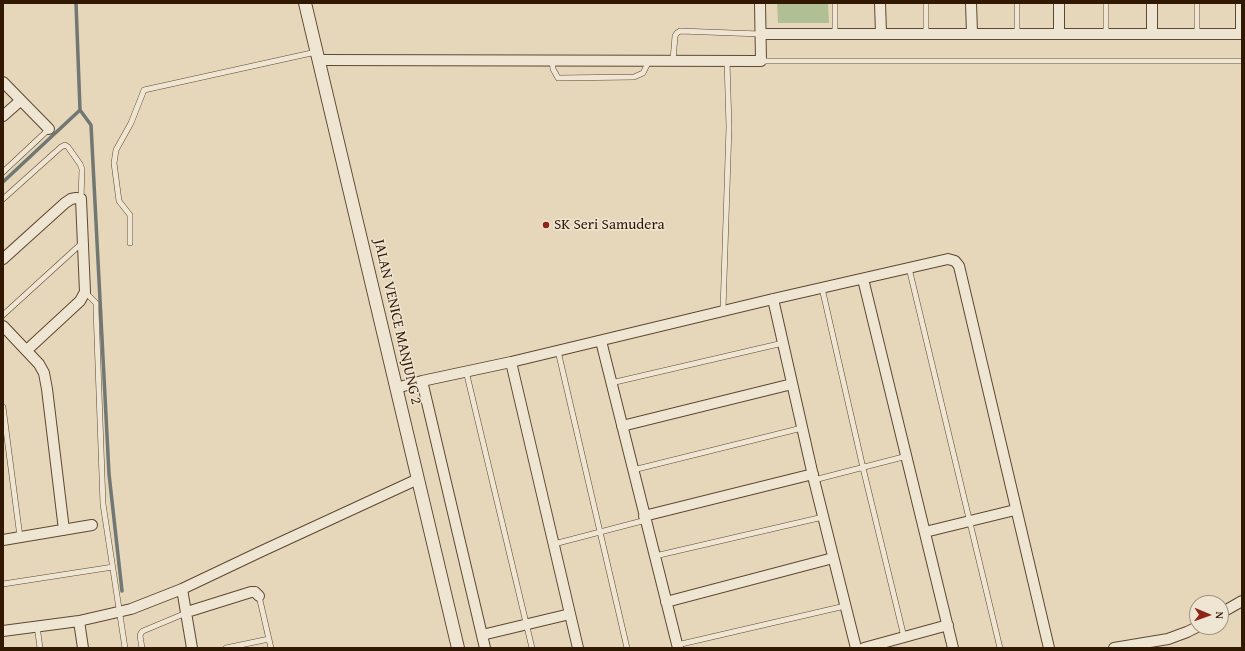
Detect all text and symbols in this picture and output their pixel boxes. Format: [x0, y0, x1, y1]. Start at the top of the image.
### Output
place label: SK Seri Samudera [554, 216, 665, 234]
marker: SK Seri Samudera [541, 220, 551, 230]
street label: JALAN VENICE MANJUNG 2 [369, 238, 425, 406]
north arrow [1189, 595, 1229, 635]
text: N [1212, 611, 1228, 619]

